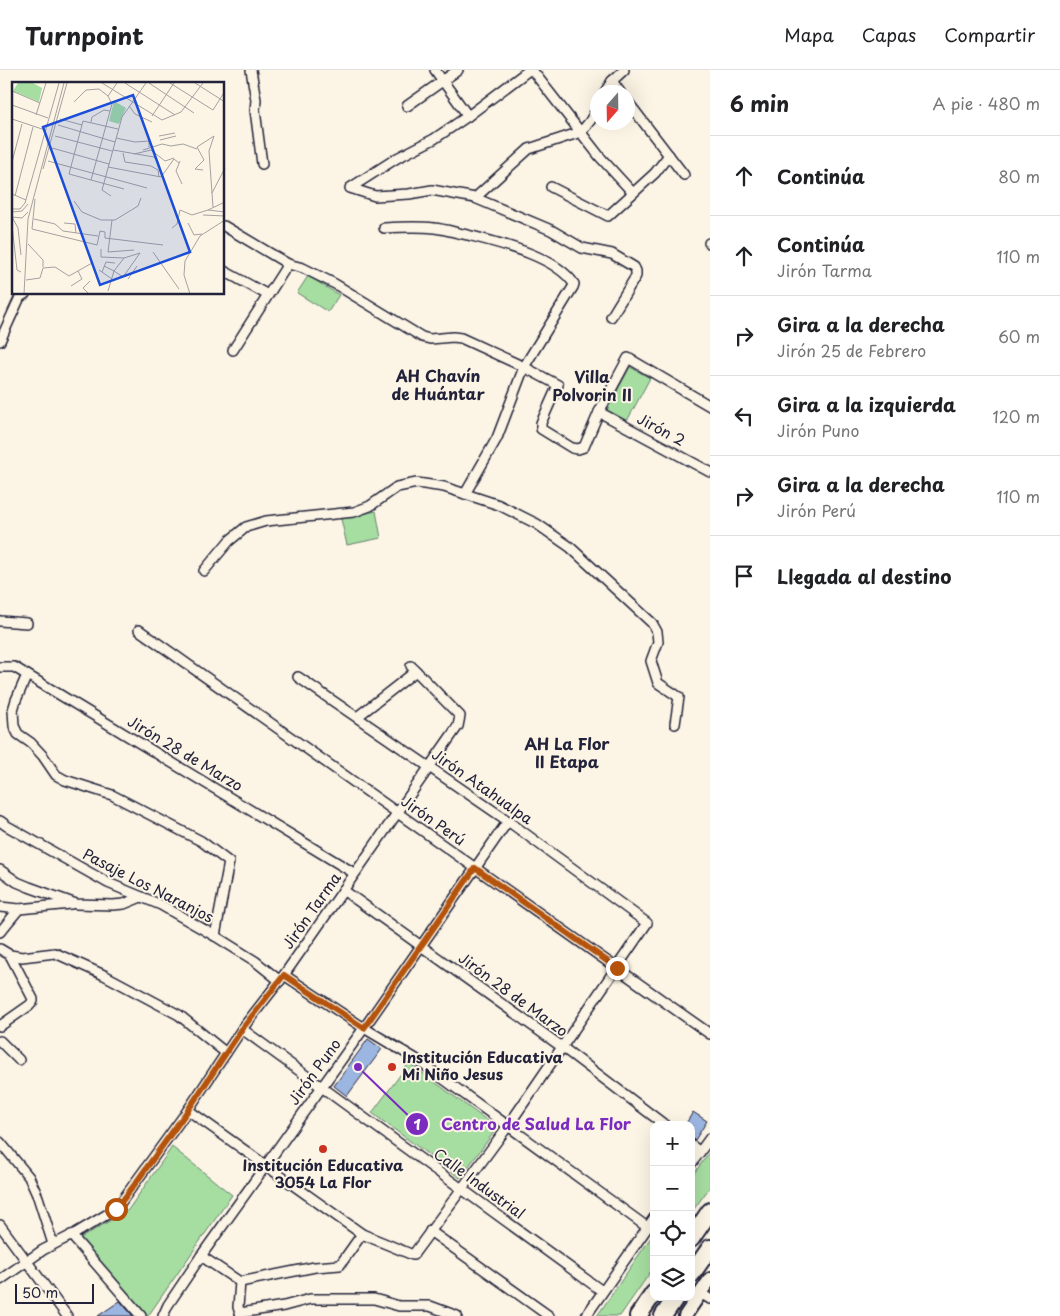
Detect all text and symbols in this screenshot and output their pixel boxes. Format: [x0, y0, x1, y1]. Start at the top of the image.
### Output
text: Turnpoint [25, 17, 144, 53]
text: Mapa [784, 21, 834, 48]
text: Capas [862, 21, 916, 48]
text: Compartir [944, 21, 1035, 48]
inset map [12, 82, 225, 295]
north arrow [590, 85, 635, 130]
text: 6 min [730, 87, 789, 119]
text: A pie · 480 m [932, 91, 1040, 115]
icon: ahead [730, 162, 758, 190]
text: Continúa [777, 162, 865, 190]
text: 80 m [998, 164, 1040, 188]
text: Continúa [777, 230, 865, 258]
icon: ahead [730, 242, 758, 270]
text: 110 m [997, 244, 1040, 268]
text: Jirón Tarma [777, 258, 872, 282]
text: Gira a la derecha [777, 310, 945, 338]
icon: right [730, 322, 758, 350]
text: 60 m [998, 324, 1040, 348]
text: Jirón 25 de Febrero [777, 338, 926, 362]
district label: AH Chavín de Huántar [391, 363, 485, 405]
district label: Villa Polvorin II [552, 364, 632, 406]
text: Gira a la izquierda [777, 390, 956, 418]
icon: left [730, 402, 758, 430]
text: 120 m [993, 404, 1040, 428]
street label: Jirón 2 [633, 406, 690, 451]
text: Jirón Puno [777, 418, 859, 442]
text: Gira a la derecha [777, 470, 945, 498]
icon: right [730, 482, 758, 510]
text: 110 m [997, 484, 1040, 508]
text: Jirón Perú [777, 498, 856, 522]
icon: arrive [730, 562, 758, 590]
text: Llegada al destino [777, 562, 951, 590]
street label: Jirón 28 de Marzo [124, 709, 248, 796]
district label: AH La Flor II Etapa [524, 731, 610, 773]
street label: Jirón Atahualpa [428, 742, 539, 830]
street label: Jirón Perú [397, 789, 471, 850]
street label: Pasaje Los Naranjos [79, 842, 218, 928]
street label: Jirón Tarma [276, 867, 346, 953]
street label: Jirón 28 de Marzo [454, 946, 574, 1042]
route end [606, 957, 629, 980]
street label: Jirón Puno [282, 1033, 346, 1109]
place label: Institución Educativa Mi Niño Jesus [402, 1045, 564, 1085]
marker: Institución Educativa Mi Niño Jesus [386, 1061, 398, 1073]
callout: Centro de Salud La Flor [404, 1109, 642, 1140]
text: Centro de Salud La Flor [441, 1111, 632, 1135]
text: 1 [413, 1112, 421, 1135]
map controls [650, 1121, 695, 1301]
button: + [650, 1121, 695, 1166]
street label: Calle Industrial [429, 1142, 530, 1224]
marker: Institución Educativa 3054 La Flor [317, 1143, 329, 1155]
place label: Institución Educativa 3054 La Flor [242, 1153, 404, 1193]
button: − [650, 1166, 695, 1211]
route start [105, 1198, 128, 1221]
button: locate [650, 1211, 695, 1256]
button: layers [650, 1256, 695, 1301]
scale bar [15, 1281, 94, 1304]
text: 50 m [22, 1282, 58, 1303]

